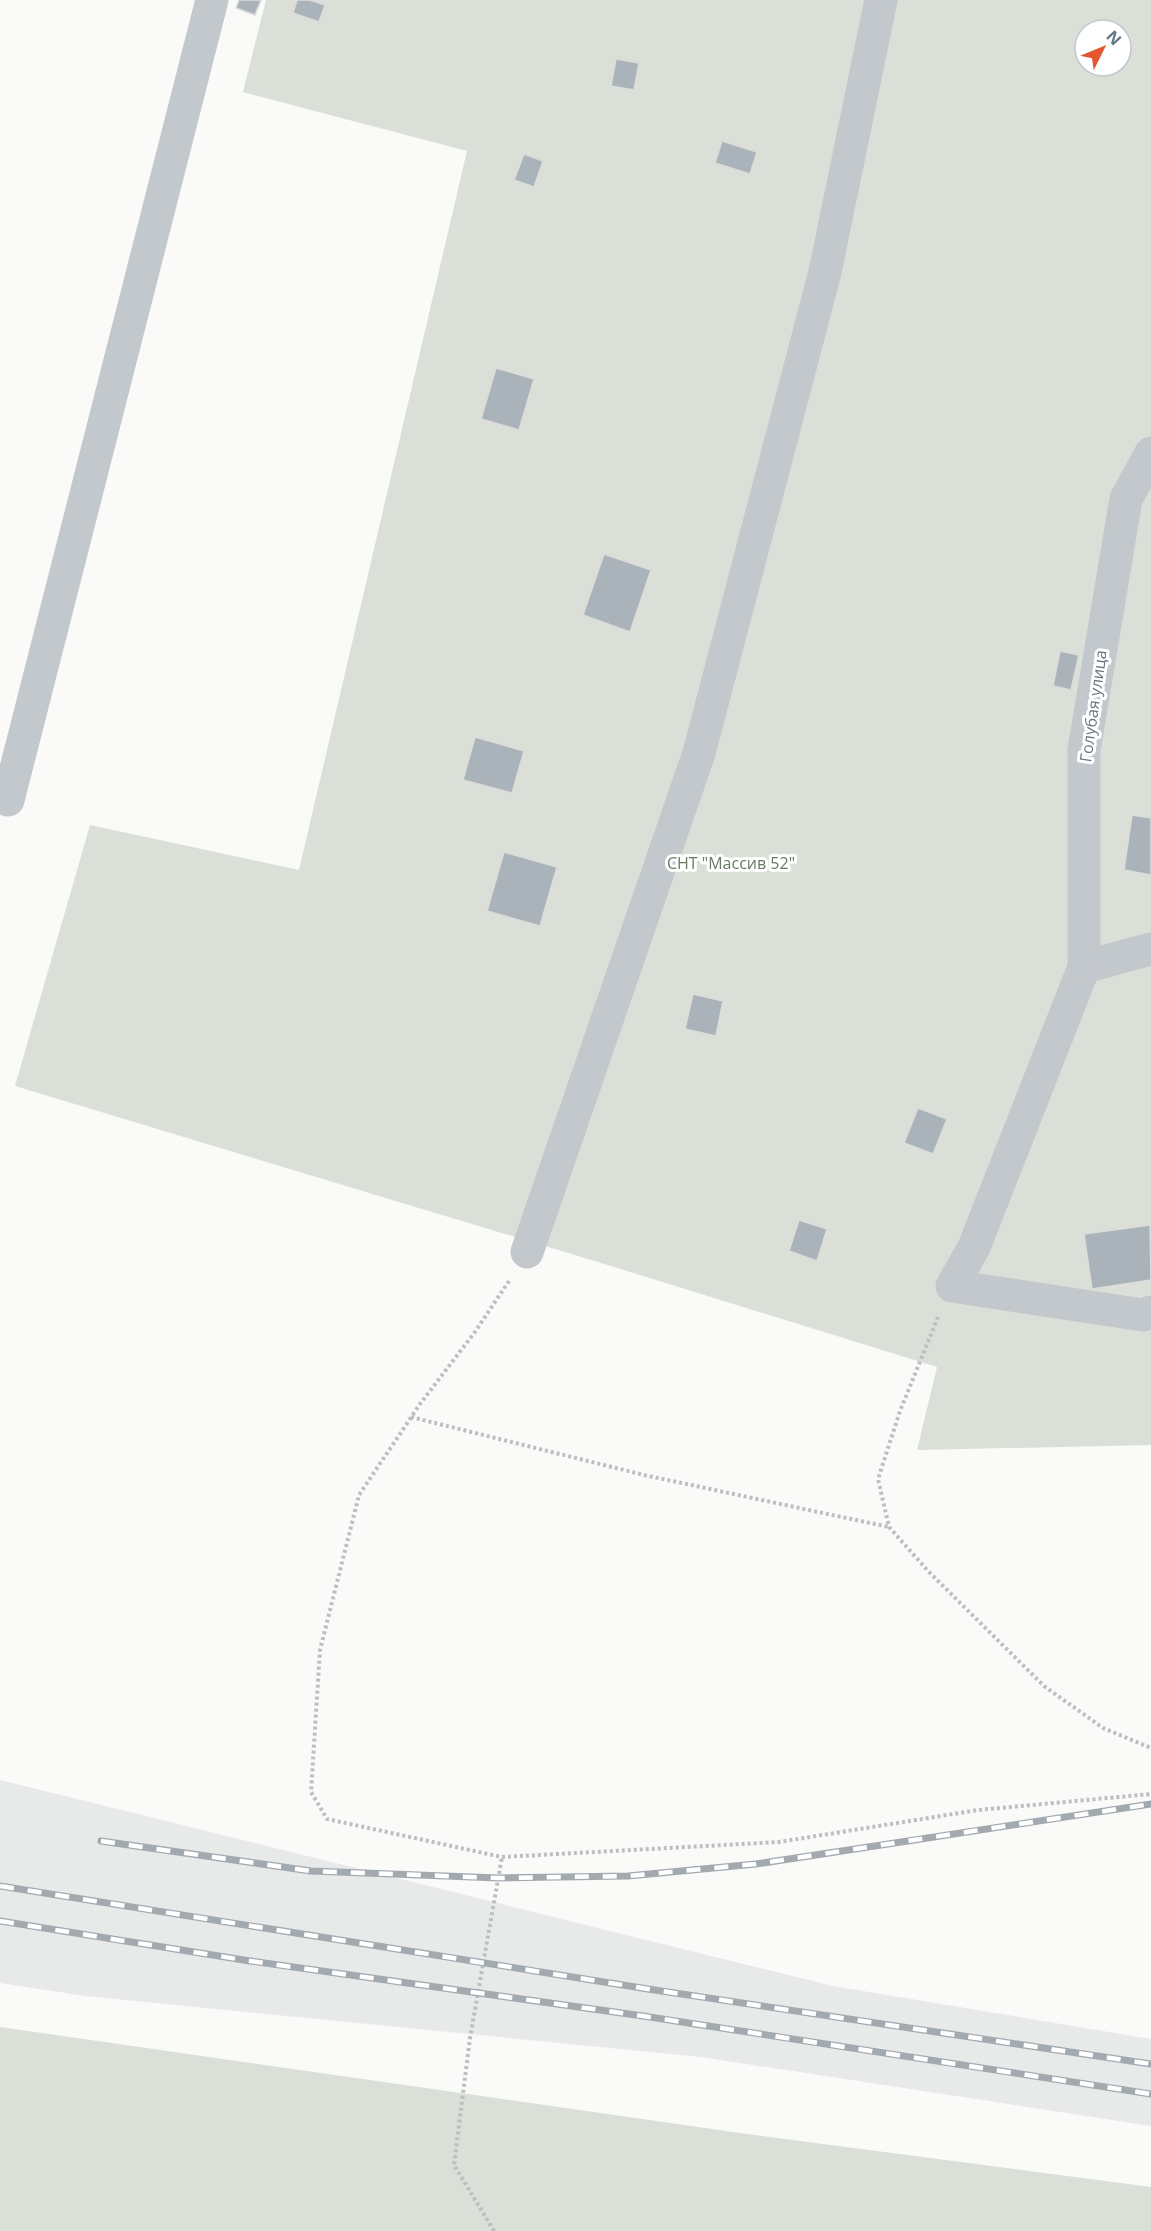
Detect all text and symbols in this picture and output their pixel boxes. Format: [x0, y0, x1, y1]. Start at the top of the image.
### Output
north arrow [1073, 18, 1133, 78]
text: N [1101, 26, 1126, 50]
street label: Голубая улица [1074, 649, 1112, 763]
park label: СНТ "Массив 52" [667, 852, 795, 874]

